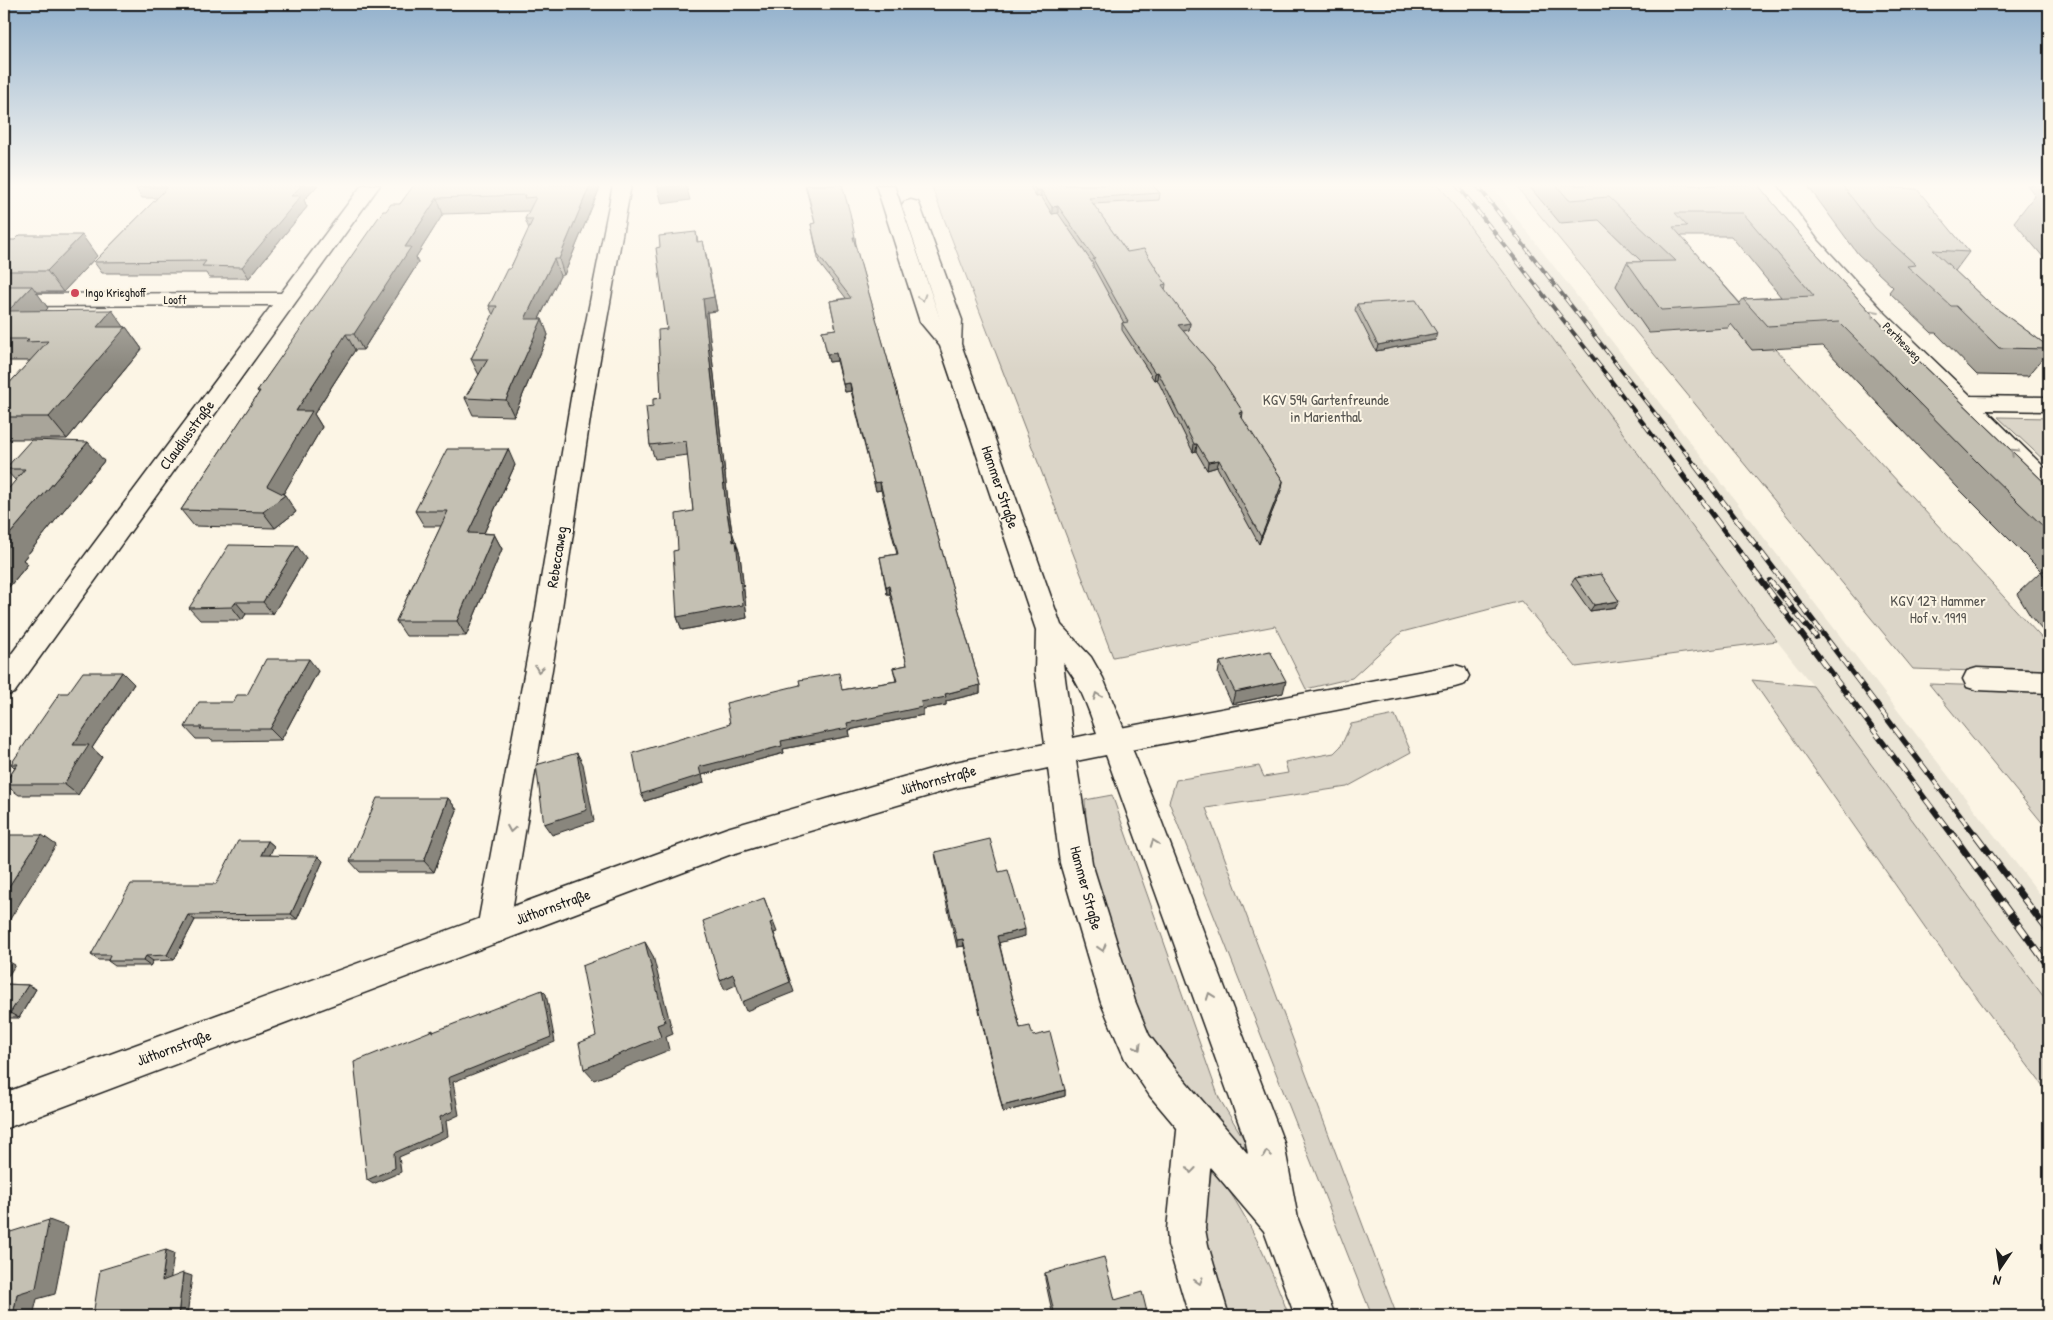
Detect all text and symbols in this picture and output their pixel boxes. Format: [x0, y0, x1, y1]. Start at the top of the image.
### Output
place label: Ingo Krieghoff [85, 284, 147, 301]
marker: Ingo Krieghoff [69, 287, 81, 299]
street label: Looft [164, 291, 187, 308]
one-way arrow [916, 293, 926, 301]
one-way arrow [1871, 310, 1880, 319]
street label: Perthesweg [1879, 318, 1926, 365]
park label: KGV 594 Gartenfreunde in Marienthal [1263, 389, 1389, 427]
street label: Claudiusstraße [154, 396, 219, 474]
street label: Hammer Straße [977, 443, 1024, 531]
one-way arrow [2011, 449, 2020, 458]
street label: Rebeccaweg [541, 524, 572, 589]
park label: KGV 127 Hammer Hof v. 1919 [1890, 590, 1986, 628]
one-way arrow [534, 665, 544, 673]
one-way arrow [1093, 692, 1103, 701]
street label: Jüthornstraße [897, 759, 978, 800]
one-way arrow [506, 825, 516, 833]
one-way arrow [1150, 840, 1160, 848]
street label: Hammer Straße [1065, 844, 1108, 932]
street label: Jüthornstraße [513, 883, 593, 930]
one-way arrow [1096, 943, 1106, 952]
one-way arrow [1206, 992, 1216, 1001]
street label: Jüthornstraße [134, 1024, 214, 1071]
one-way arrow [1132, 1042, 1142, 1051]
one-way arrow [1262, 1150, 1272, 1159]
one-way arrow [1186, 1166, 1197, 1174]
north arrow [1976, 1242, 2026, 1292]
text: N [1991, 1271, 2003, 1291]
one-way arrow [1193, 1276, 1203, 1284]

